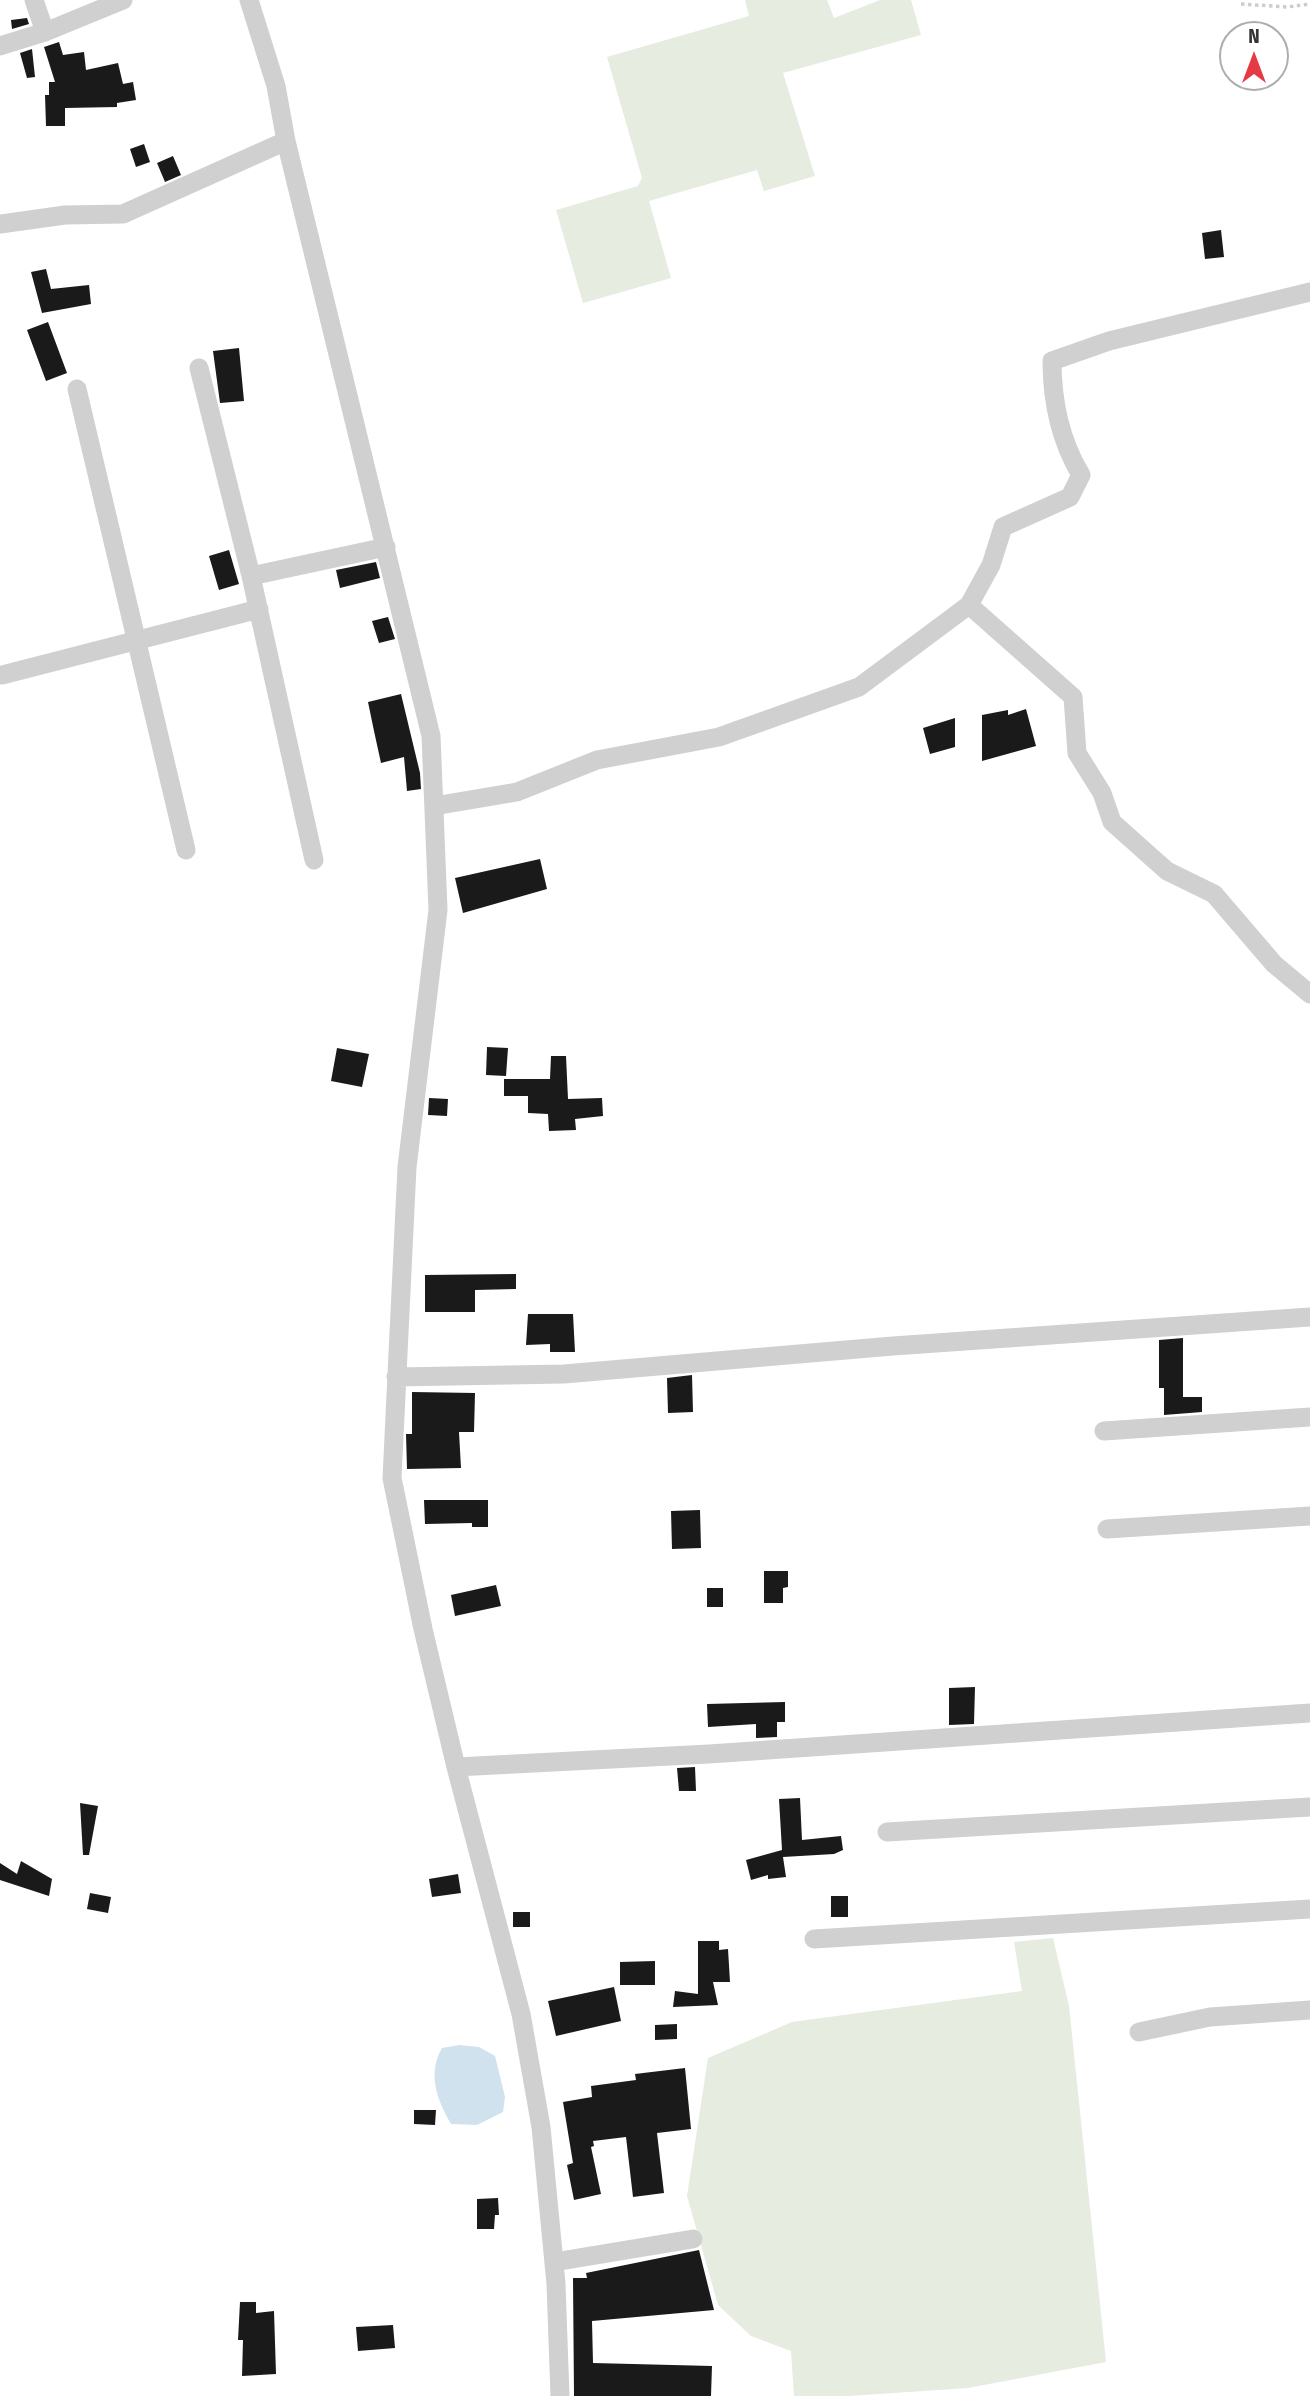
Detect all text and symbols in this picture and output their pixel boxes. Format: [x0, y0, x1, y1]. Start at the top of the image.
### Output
north arrow [1219, 21, 1289, 91]
text: N [1248, 25, 1260, 48]

